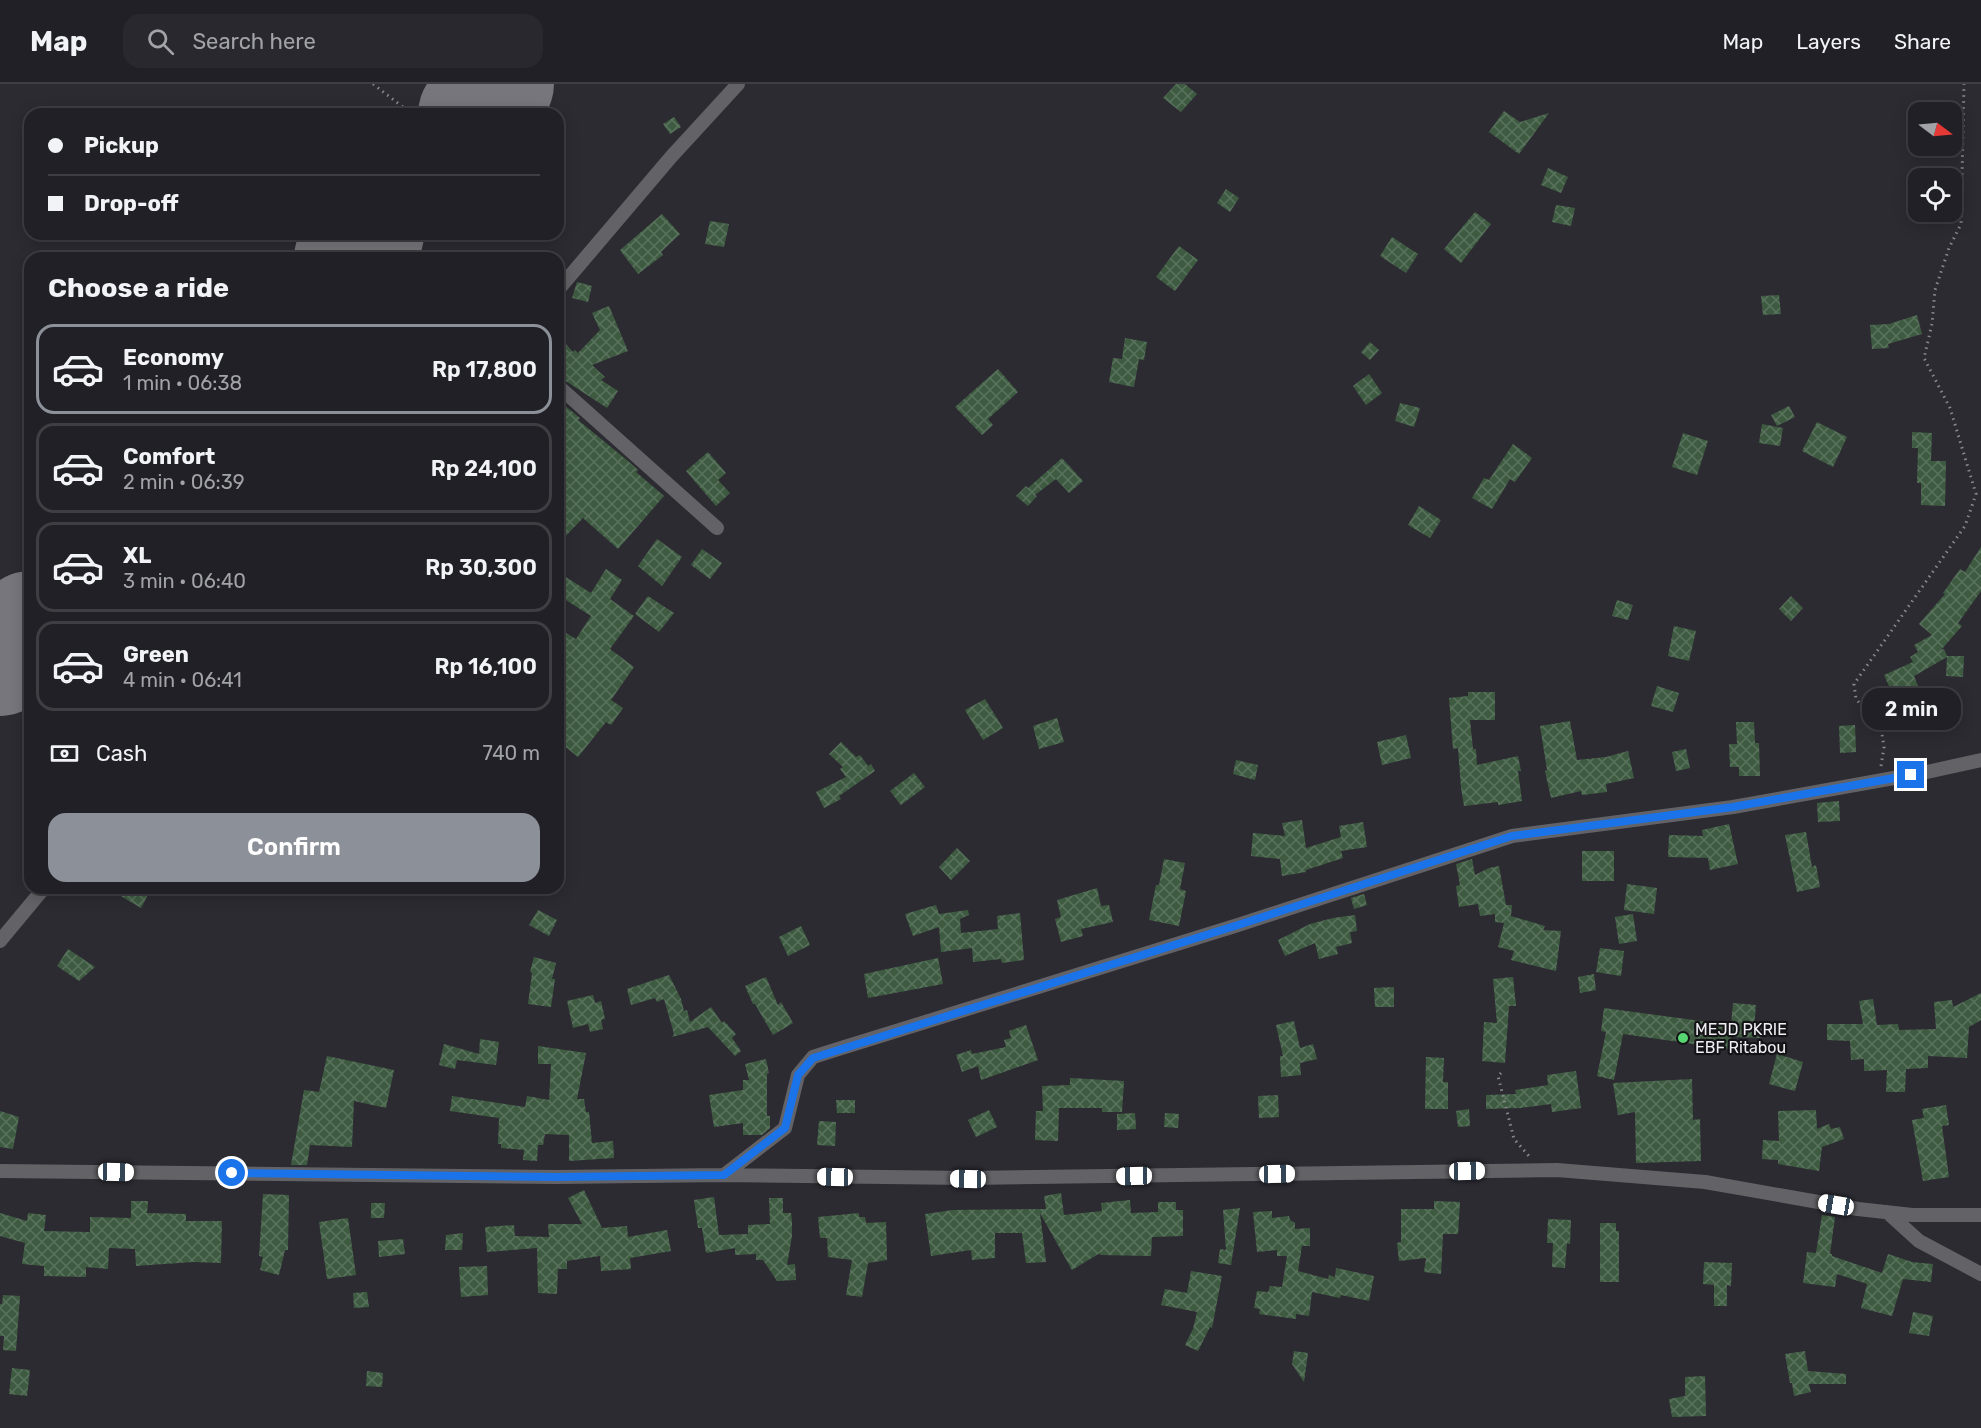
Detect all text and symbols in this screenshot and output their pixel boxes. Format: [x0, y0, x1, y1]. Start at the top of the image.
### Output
search box [123, 14, 543, 68]
text: Map [30, 25, 87, 58]
icon: search [144, 25, 177, 58]
text: Search here [192, 28, 316, 55]
text: Map [1722, 29, 1763, 54]
text: Layers [1796, 29, 1861, 54]
text: Share [1894, 29, 1951, 54]
north arrow [1908, 102, 1962, 156]
map controls [1908, 102, 1962, 222]
text: Pickup [84, 132, 159, 159]
button: locate [1908, 168, 1962, 222]
text: Drop-off [84, 190, 179, 217]
text: Choose a ride [48, 272, 229, 304]
icon: car [51, 342, 105, 396]
text: Economy [123, 344, 224, 371]
text: Rp 17,800 [432, 356, 537, 383]
text: 1 min · 06:38 [123, 371, 242, 395]
icon: car [51, 441, 105, 495]
text: Comfort [123, 443, 215, 470]
text: Rp 24,100 [431, 455, 537, 482]
text: 2 min · 06:39 [123, 470, 245, 494]
icon: car [51, 540, 105, 594]
text: XL [123, 542, 151, 569]
text: Rp 30,300 [425, 554, 537, 581]
text: 3 min · 06:40 [123, 569, 246, 593]
icon: car [51, 639, 105, 693]
text: Green [123, 641, 189, 668]
text: Rp 16,100 [434, 653, 537, 680]
text: 4 min · 06:41 [123, 668, 242, 692]
callout: 2 min [1862, 688, 1960, 730]
text: 2 min [1885, 697, 1938, 721]
icon: cash [48, 737, 81, 770]
text: Cash [96, 740, 147, 767]
text: 740 m [483, 741, 540, 765]
route end [1897, 761, 1924, 788]
button: Confirm [48, 813, 540, 882]
place label: MEJD PKRIE EBF Ritabou [1695, 1020, 1787, 1057]
marker: MEJD PKRIE EBF Ritabou [1676, 1031, 1690, 1045]
route start [218, 1159, 245, 1186]
car [1449, 1162, 1485, 1180]
car [98, 1163, 134, 1181]
car [1259, 1165, 1295, 1183]
car [1116, 1167, 1152, 1185]
car [817, 1168, 853, 1186]
car [950, 1170, 986, 1188]
car [1817, 1193, 1855, 1217]

